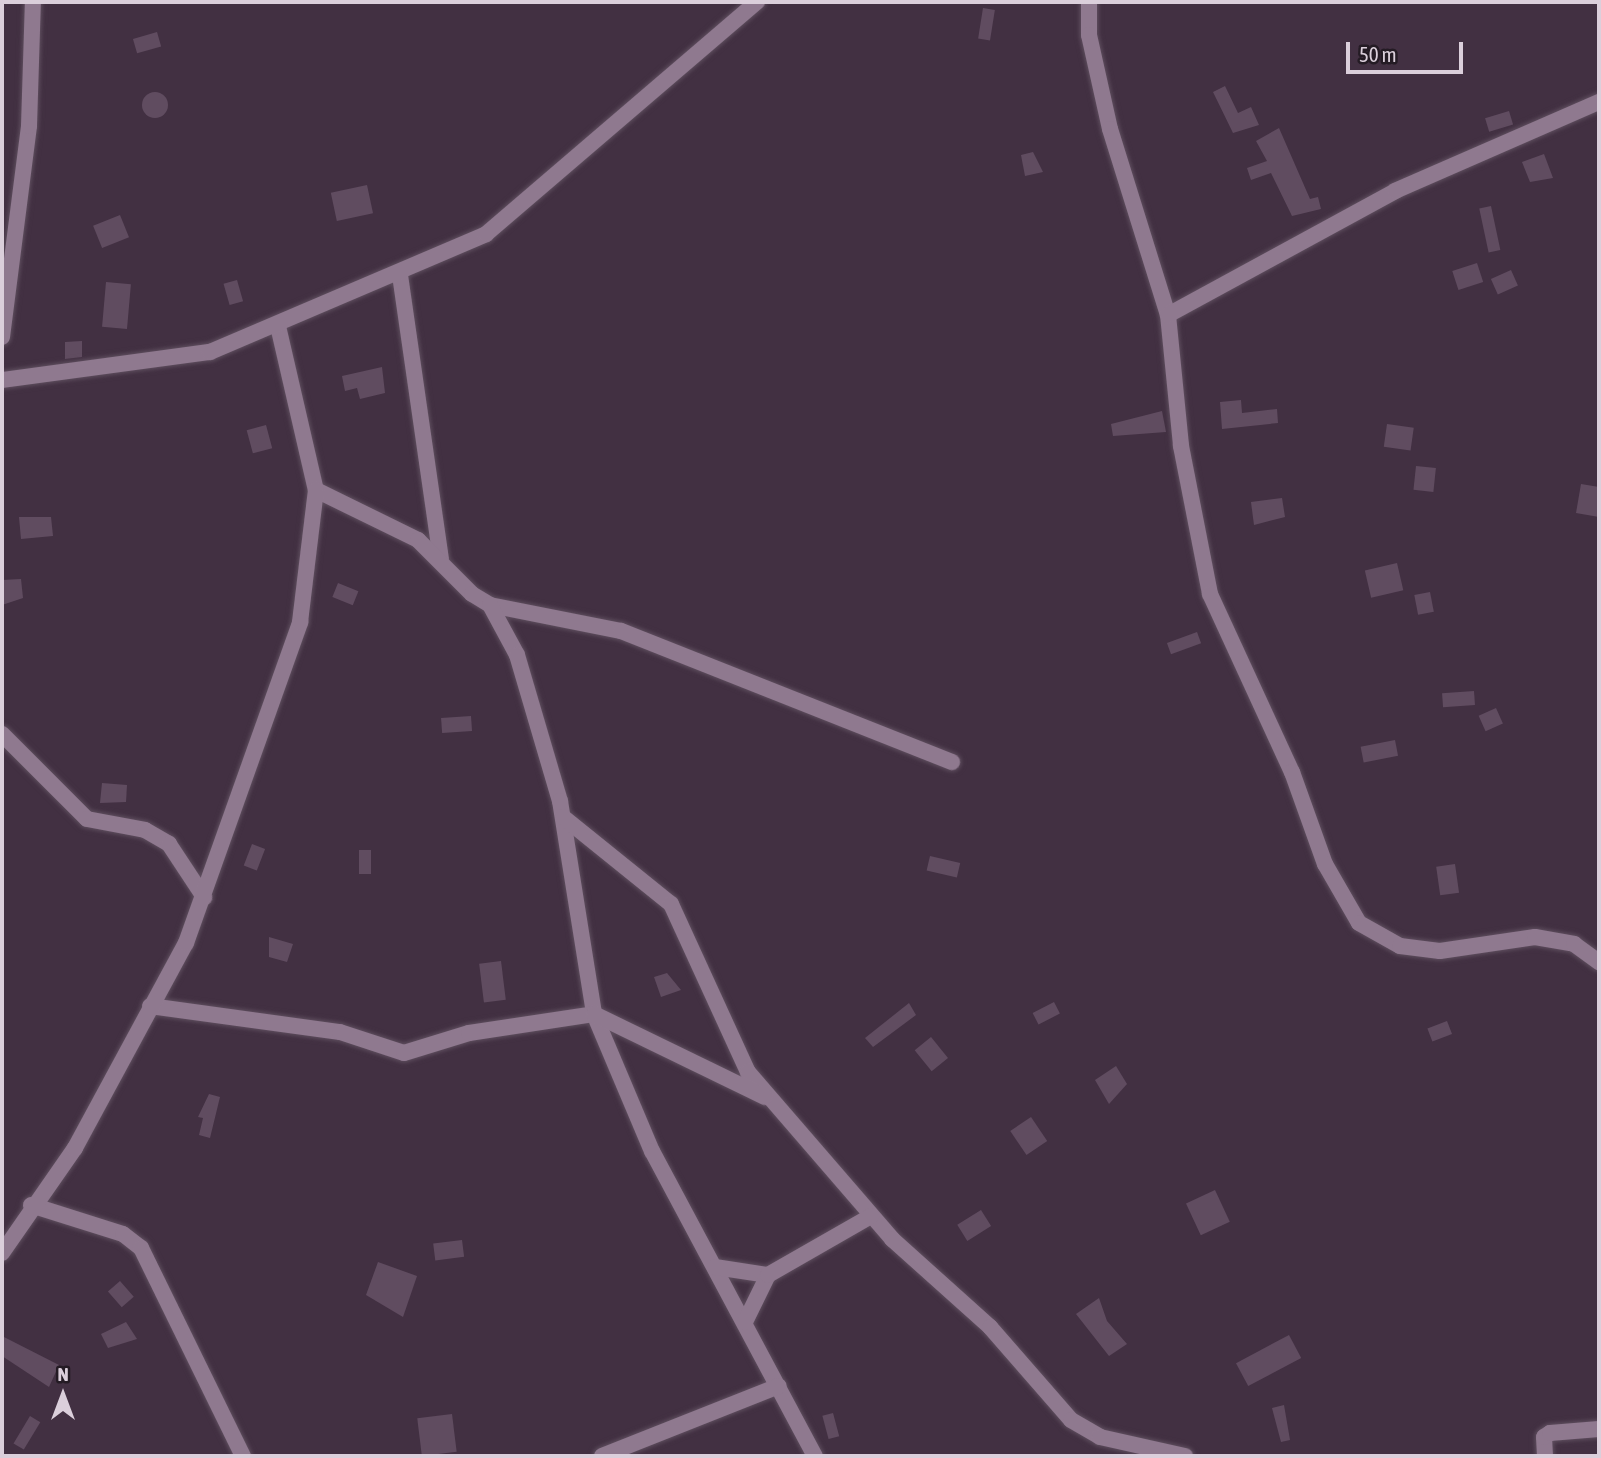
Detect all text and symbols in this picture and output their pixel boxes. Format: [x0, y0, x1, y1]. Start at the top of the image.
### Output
scale bar [1349, 28, 1466, 72]
text: 50 m [1359, 42, 1397, 66]
north arrow [28, 1360, 98, 1430]
text: N [57, 1363, 69, 1385]

